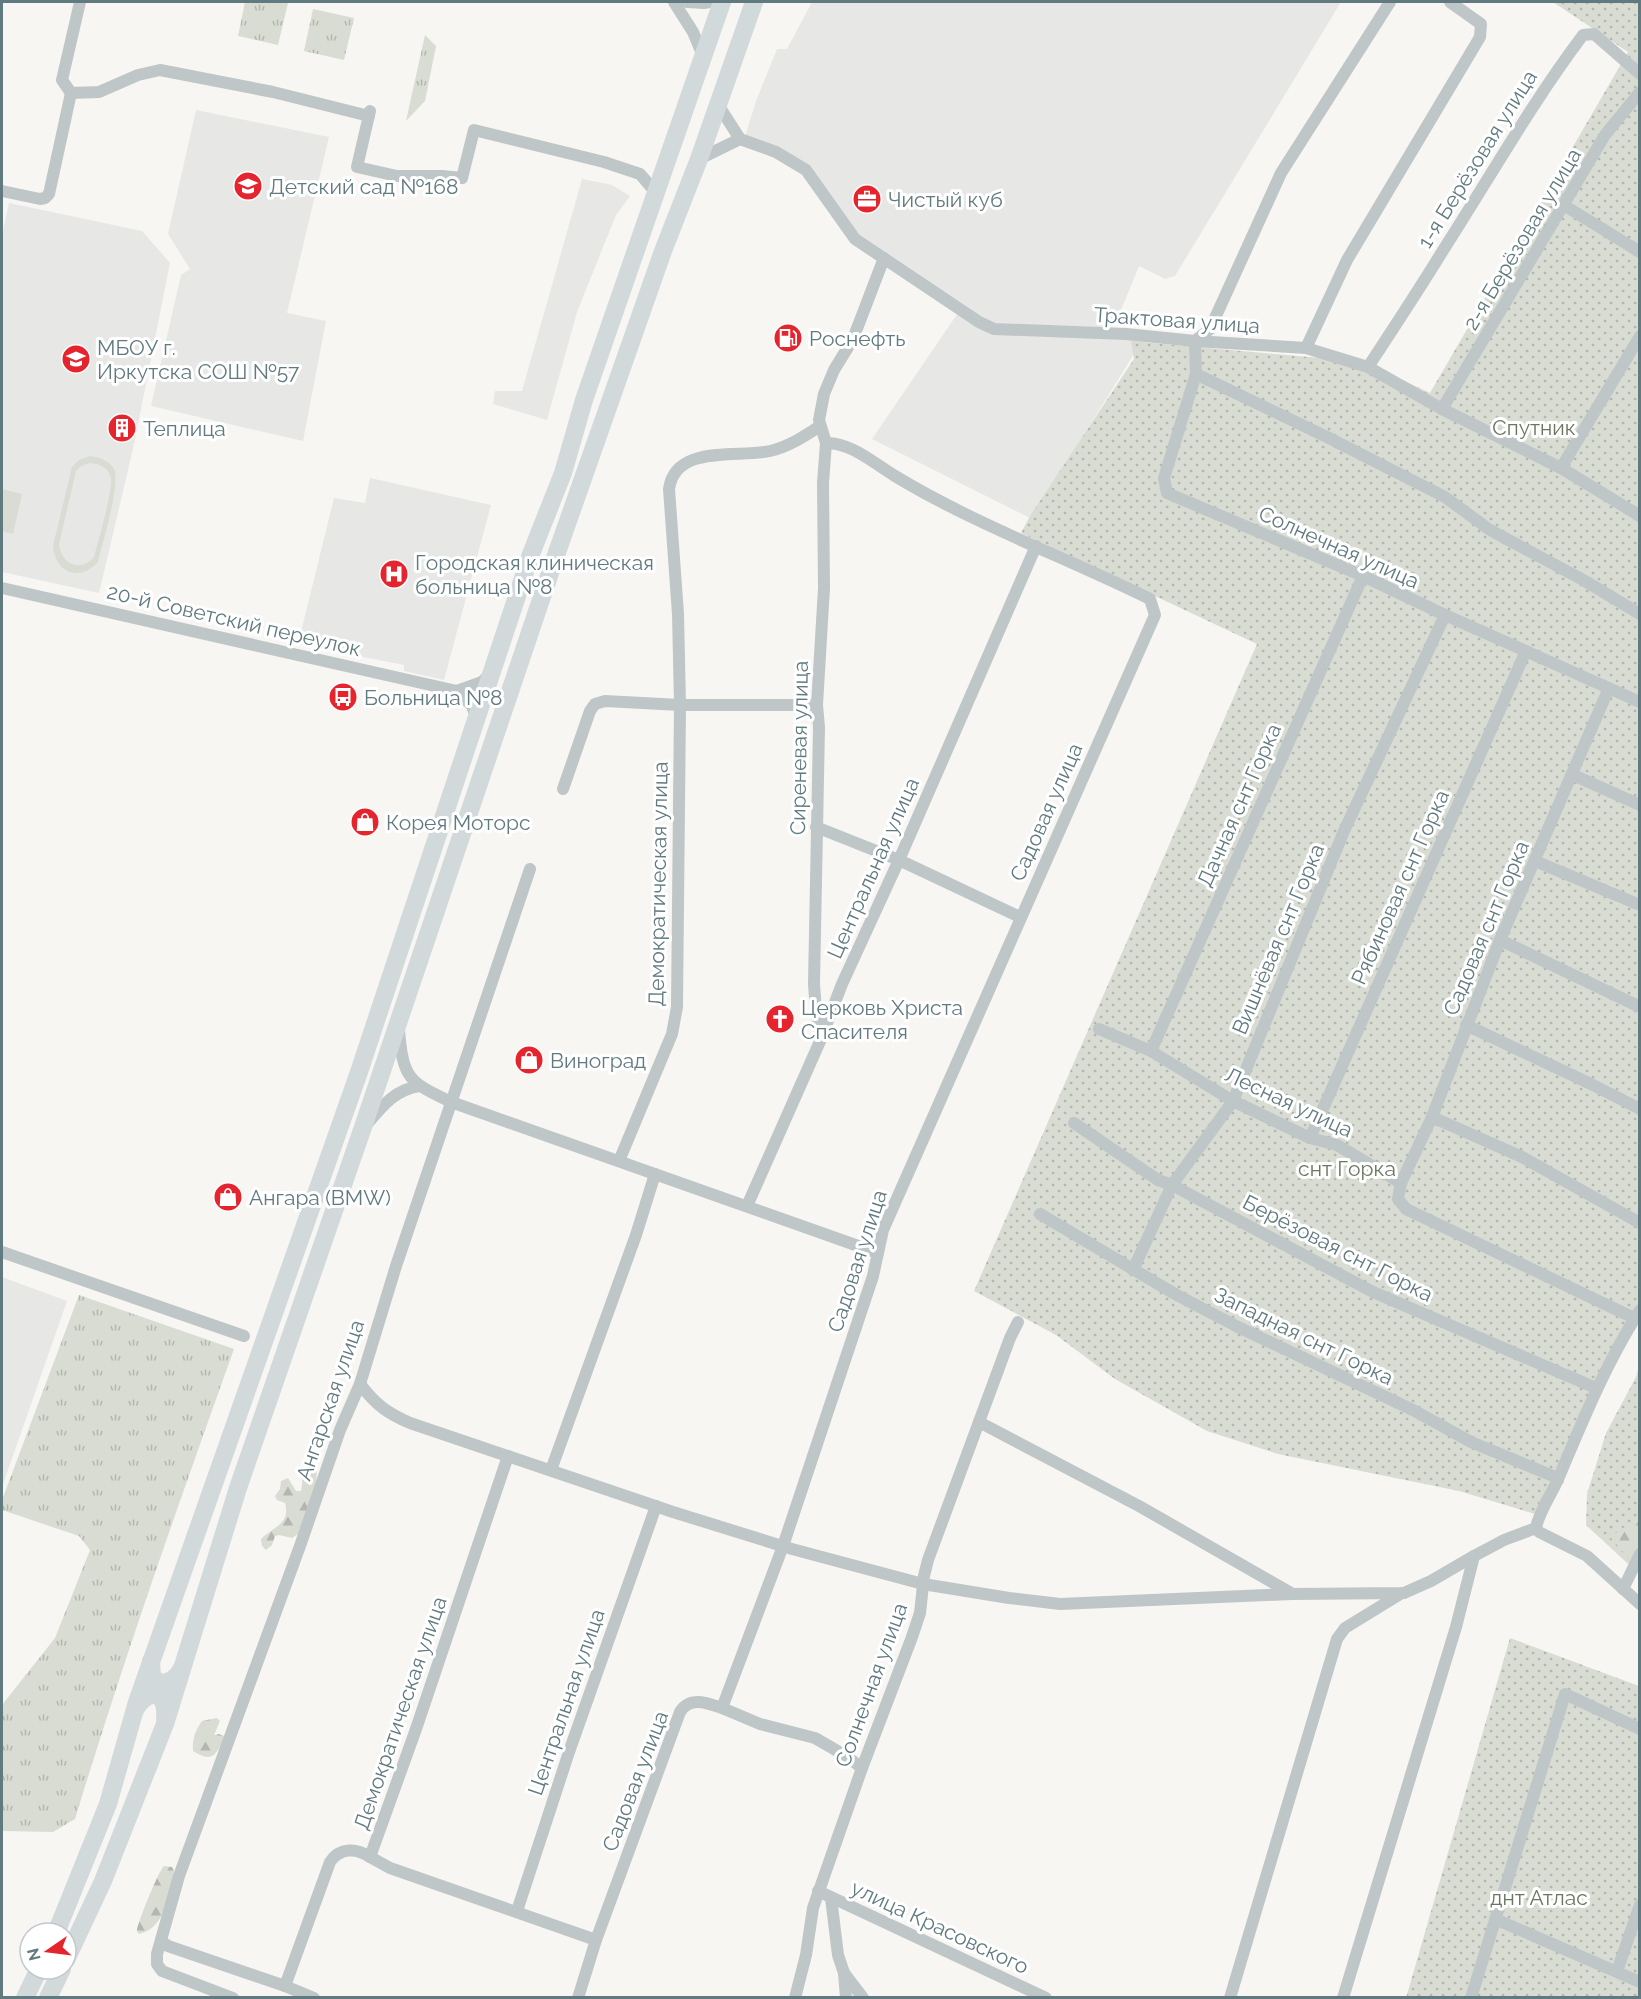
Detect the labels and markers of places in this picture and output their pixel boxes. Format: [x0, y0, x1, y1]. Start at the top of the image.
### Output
school or university icon: Детский сад №168 [232, 170, 264, 202]
place label: Детский сад №168 [269, 174, 458, 199]
office icon: Чистый куб [851, 183, 883, 215]
place label: Чистый куб [888, 187, 1003, 212]
fuel station icon: Роснефть [772, 322, 804, 354]
place label: Роснефть [809, 326, 906, 351]
place label: МБОУ г. Иркутска СОШ №57 [97, 335, 300, 384]
school or university icon: МБОУ г. Иркутска СОШ №57 [60, 343, 92, 375]
building icon: Теплица [106, 412, 138, 444]
place label: Теплица [143, 416, 226, 441]
place label: Городская клиническая больница №8 [415, 550, 654, 599]
hospital icon: Городская клиническая больница №8 [378, 558, 410, 590]
bus stop icon: Больница №8 [327, 681, 359, 713]
place label: Больница №8 [364, 685, 502, 710]
shop icon: Корея Моторс [349, 806, 381, 838]
place label: Корея Моторс [386, 810, 530, 835]
place label: Церковь Христа Спасителя [801, 995, 963, 1044]
church icon: Церковь Христа Спасителя [764, 1003, 796, 1035]
shop icon: Виноград [513, 1044, 545, 1076]
place label: Виноград [550, 1048, 646, 1073]
shop icon: Ангара (BMW) [212, 1181, 244, 1213]
place label: Ангара (BMW) [249, 1185, 391, 1210]

